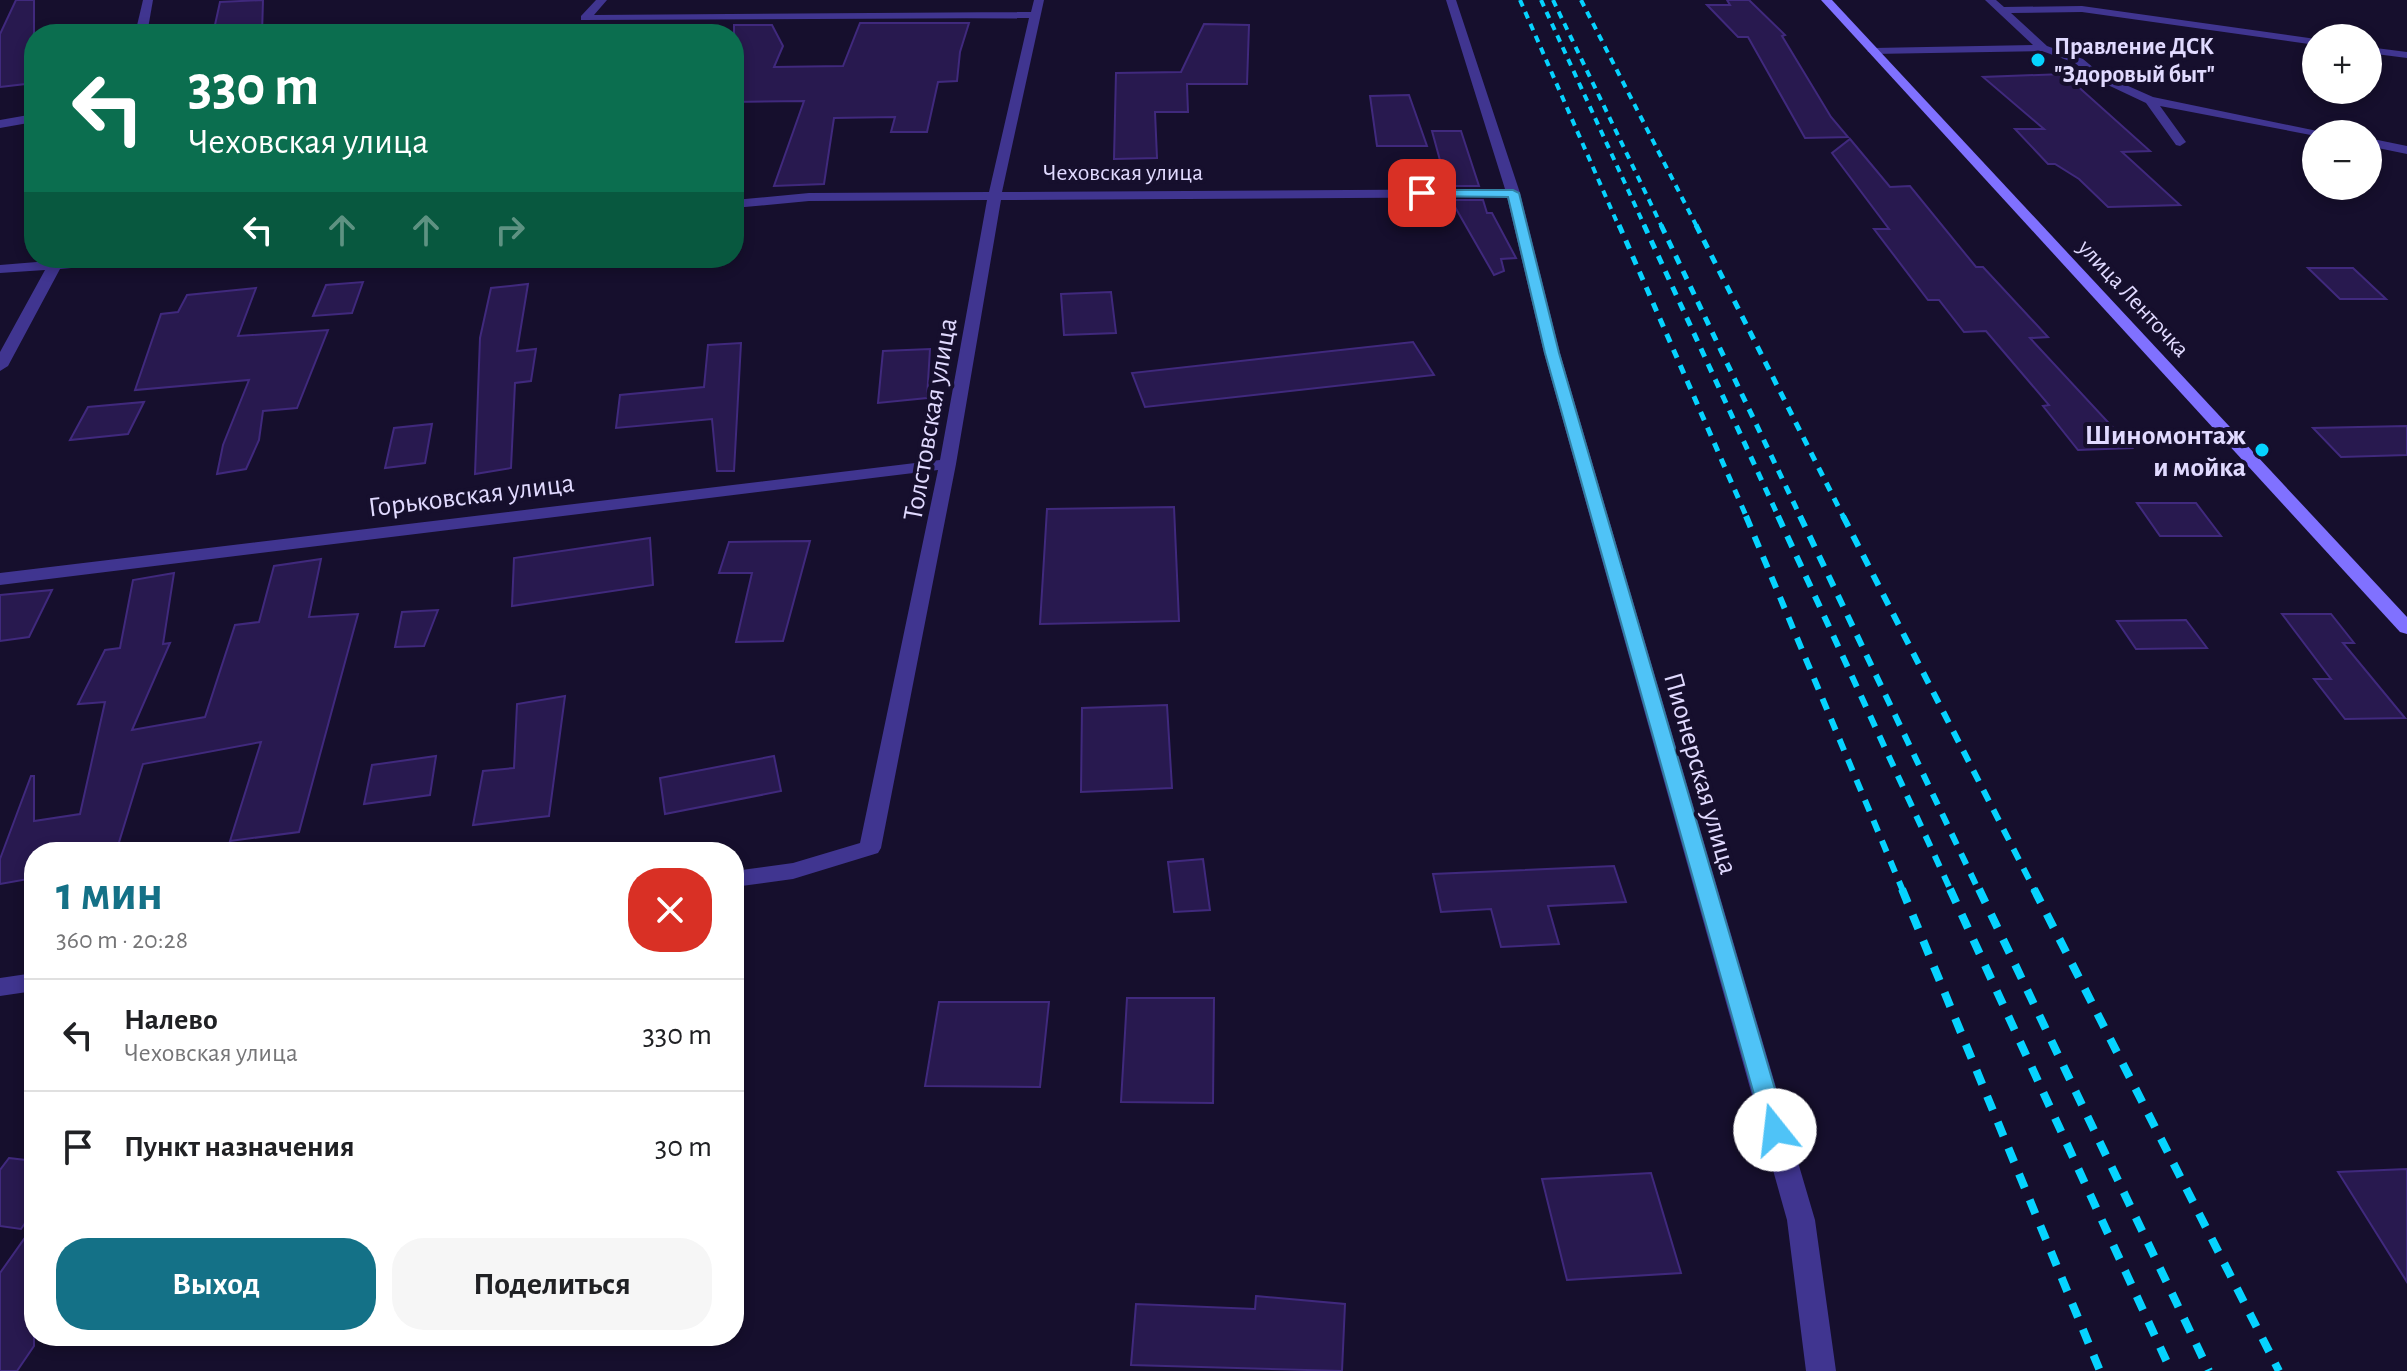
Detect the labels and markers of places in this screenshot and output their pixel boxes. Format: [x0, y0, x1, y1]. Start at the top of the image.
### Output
place label: Правление ДСК "Здоровый быт" [2054, 35, 2215, 87]
marker: Правление ДСК "Здоровый быт" [2029, 51, 2047, 69]
pin [1388, 159, 1456, 227]
place label: Шиномонтаж и мойка [2085, 422, 2246, 482]
marker: Шиномонтаж и мойка [2253, 441, 2271, 459]

